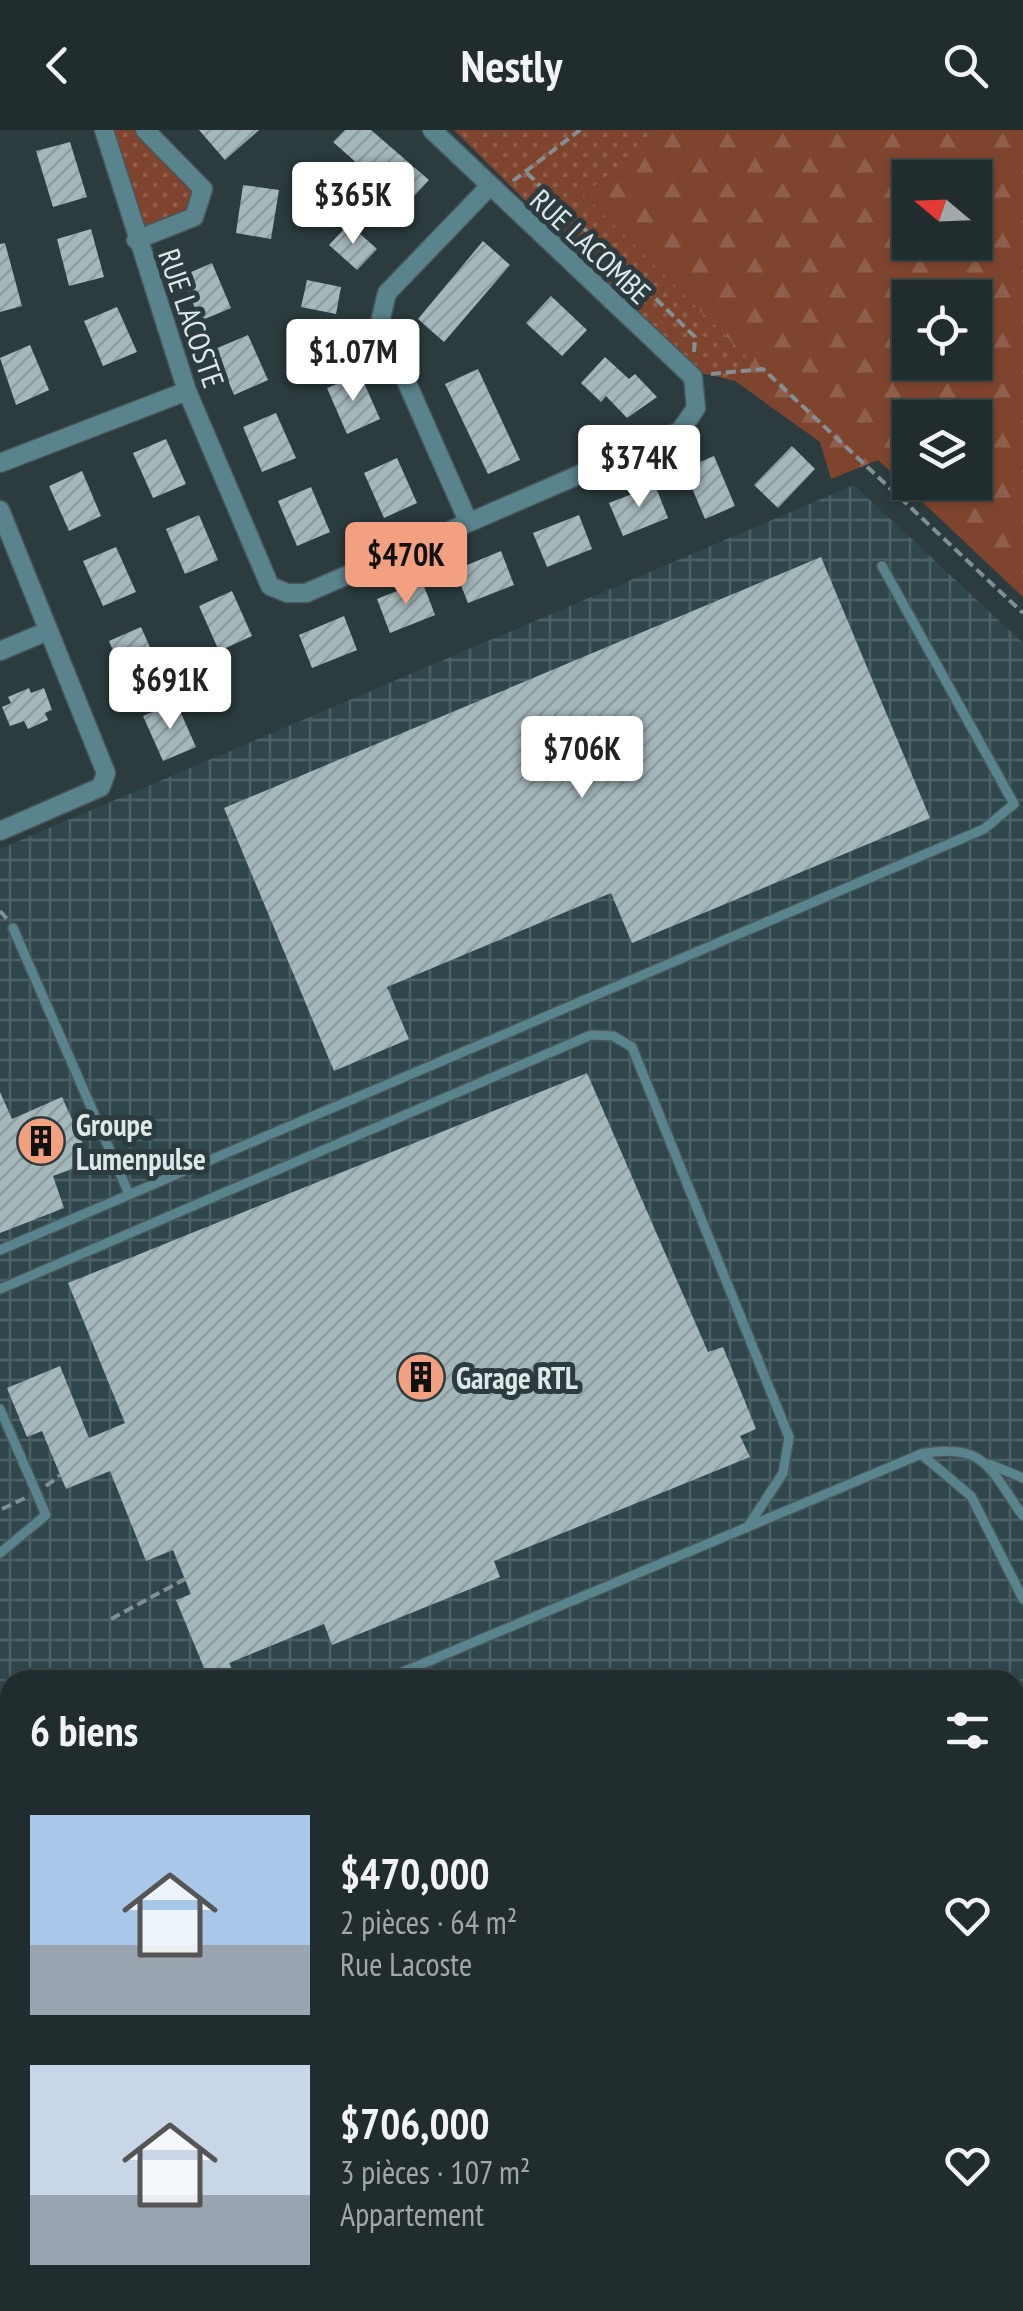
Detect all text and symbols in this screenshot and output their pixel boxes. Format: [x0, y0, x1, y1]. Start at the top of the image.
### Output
text: Nestly [461, 36, 562, 94]
icon: back [30, 38, 85, 93]
icon: search [938, 38, 993, 93]
north arrow [892, 160, 992, 260]
map controls [892, 160, 992, 500]
pin: $365K [283, 162, 423, 247]
text: $365K [314, 173, 392, 215]
street label: RUE LACOMBE [522, 180, 660, 312]
street label: RUE LACOSTE [150, 244, 234, 392]
button: locate [892, 280, 992, 380]
pin: $1.07M [272, 319, 434, 404]
text: $1.07M [308, 330, 398, 372]
button: layers [892, 400, 992, 500]
pin: $374K [569, 425, 709, 510]
text: $374K [600, 436, 678, 478]
pin: $470K [336, 522, 476, 607]
text: $470K [367, 533, 445, 575]
pin: $691K [100, 647, 240, 732]
text: $691K [131, 658, 209, 700]
pin: $706K [512, 716, 652, 801]
text: $706K [543, 727, 621, 769]
place label: Groupe Lumenpulse [76, 1105, 206, 1178]
building icon: Groupe Lumenpulse [15, 1115, 67, 1167]
building icon: Garage RTL [395, 1351, 447, 1403]
place label: Garage RTL [456, 1358, 578, 1397]
text: 6 biens [30, 1703, 138, 1758]
icon: filters [940, 1703, 995, 1758]
text: $470,000 [340, 1846, 490, 1901]
icon: home [110, 1855, 230, 1975]
icon: heart [940, 1888, 995, 1943]
text: 2 pièces · 64 m² [340, 1901, 517, 1943]
text: Rue Lacoste [340, 1943, 472, 1985]
text: $706,000 [340, 2096, 490, 2151]
icon: home [110, 2105, 230, 2225]
icon: heart [940, 2138, 995, 2193]
text: 3 pièces · 107 m² [340, 2151, 530, 2193]
text: Appartement [340, 2193, 484, 2235]

